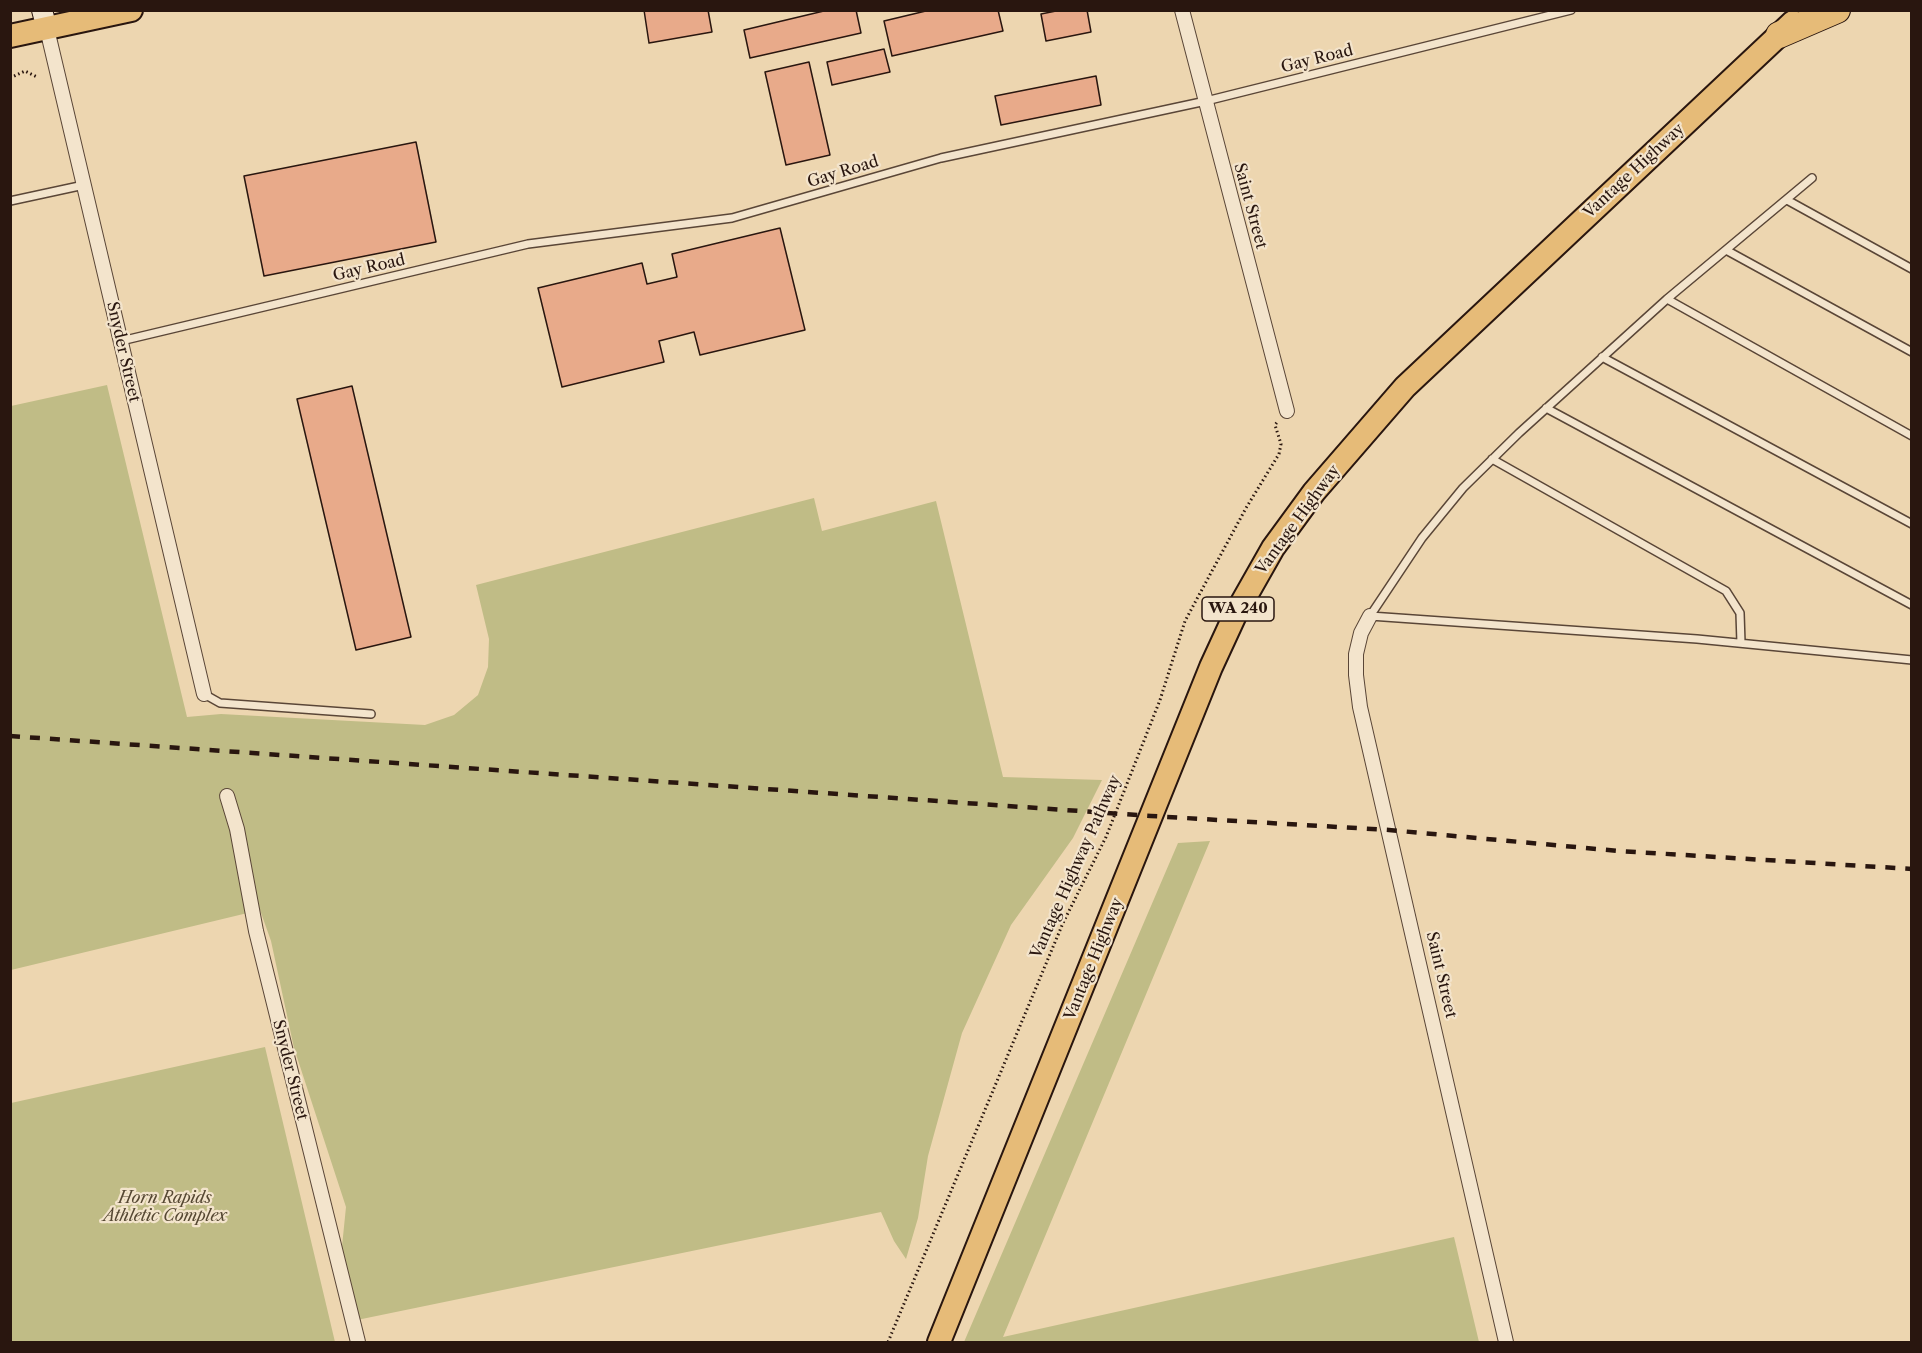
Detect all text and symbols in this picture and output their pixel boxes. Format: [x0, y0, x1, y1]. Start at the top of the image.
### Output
street label: Gay Road [1279, 41, 1355, 77]
street label: Vantage Highway [1580, 119, 1688, 223]
street label: Gay Road [805, 152, 881, 192]
street label: Saint Street [1229, 161, 1271, 251]
street label: Gay Road [331, 250, 407, 286]
street label: Snyder Street [102, 300, 144, 404]
street label: Vantage Highway [1252, 462, 1344, 578]
road number: WA 240 [1202, 597, 1274, 621]
street label: Vantage Highway Pathway [1027, 772, 1125, 962]
street label: Vantage Highway [1061, 895, 1127, 1023]
street label: Saint Street [1422, 930, 1460, 1020]
street label: Snyder Street [268, 1018, 312, 1122]
park label: Horn Rapids Athletic Complex [103, 1188, 227, 1226]

